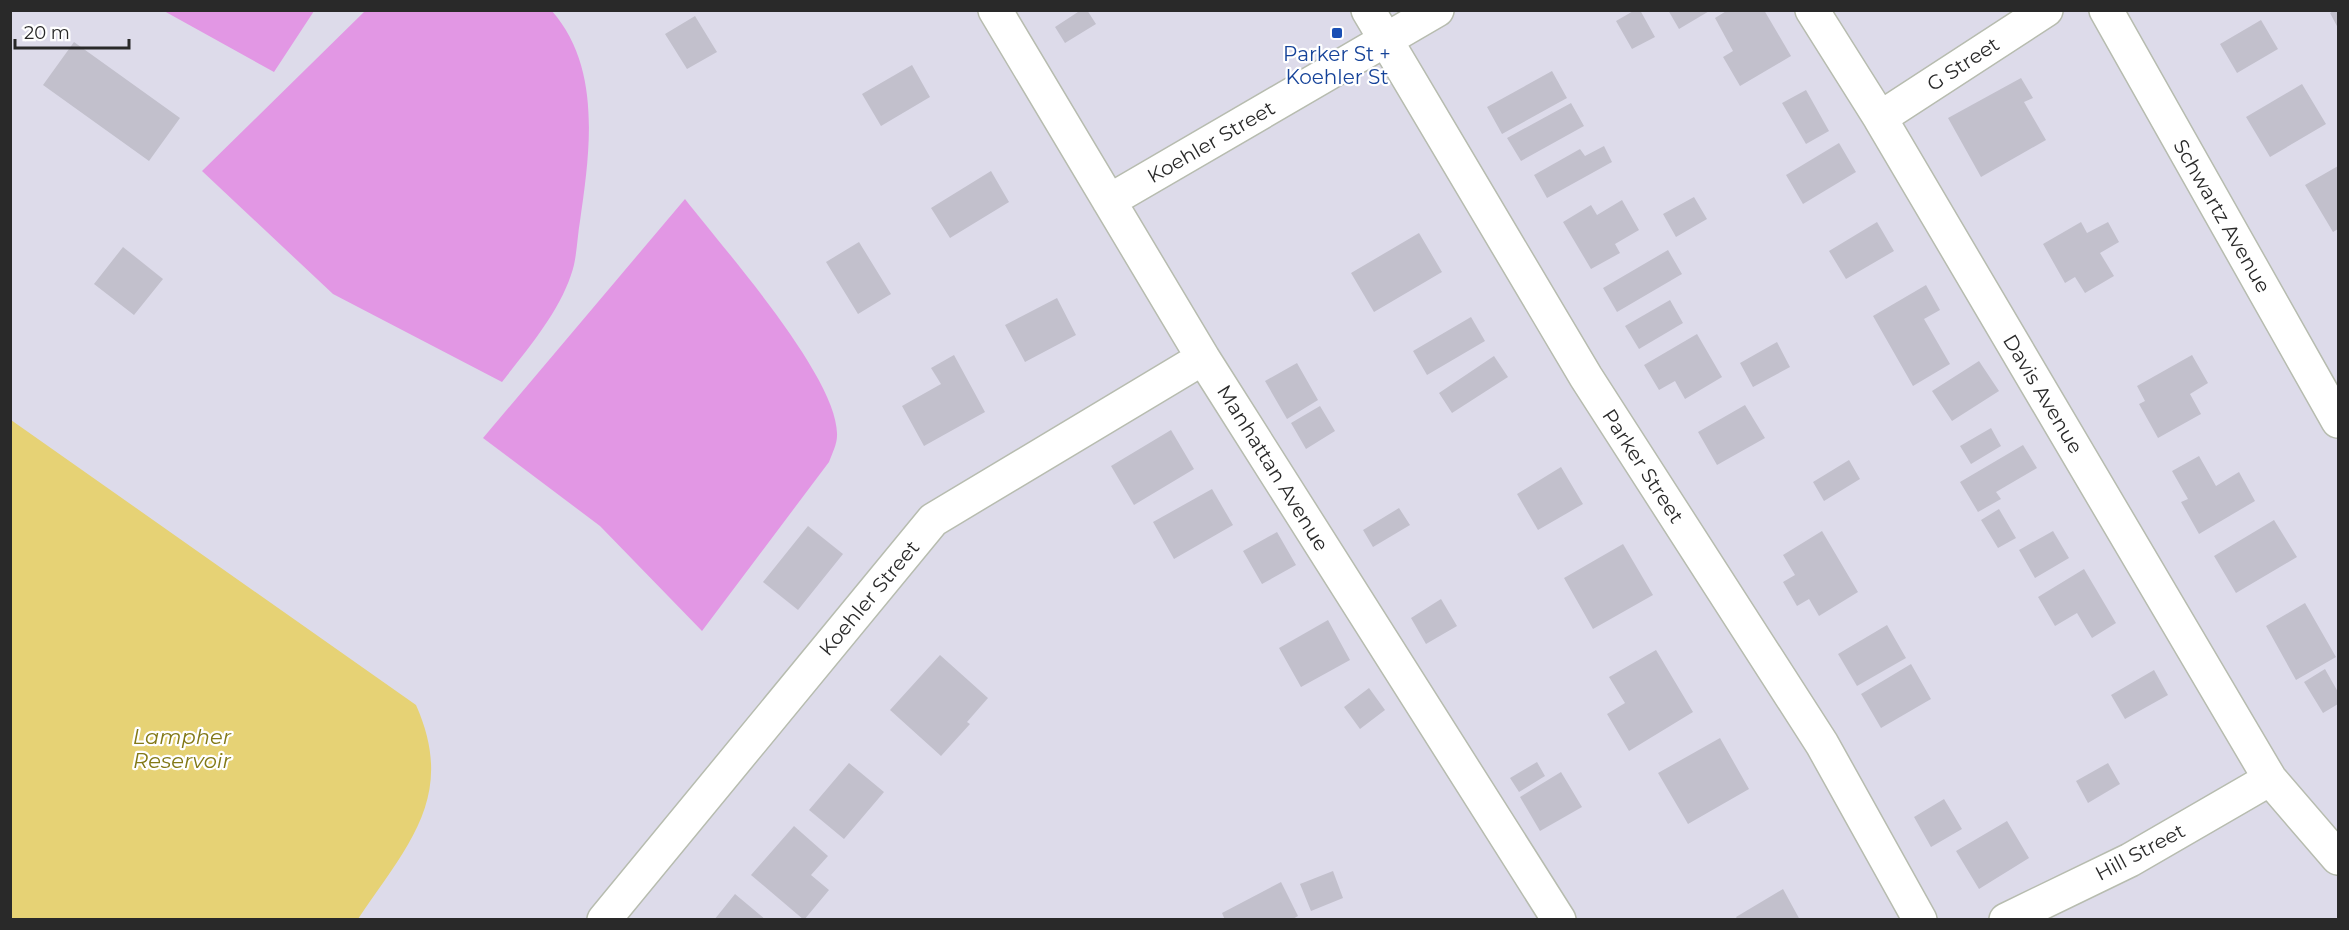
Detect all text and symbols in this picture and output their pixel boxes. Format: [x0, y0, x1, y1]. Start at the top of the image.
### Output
scale bar [15, 12, 129, 50]
text: 20 m [24, 22, 70, 44]
marker: Parker St + Koehler St [1330, 26, 1344, 40]
street label: G Street [1922, 32, 2004, 96]
place label: Parker St + Koehler St [1283, 42, 1391, 89]
street label: Koehler Street [1143, 96, 1279, 188]
street label: Schwartz Avenue [2168, 135, 2276, 297]
street label: Davis Avenue [1998, 330, 2088, 458]
street label: Manhattan Avenue [1212, 381, 1334, 555]
street label: Parker Street [1597, 404, 1689, 528]
street label: Koehler Street [814, 535, 924, 661]
water label: Lampher Reservoir [133, 724, 232, 773]
street label: Hill Street [2091, 818, 2189, 886]

